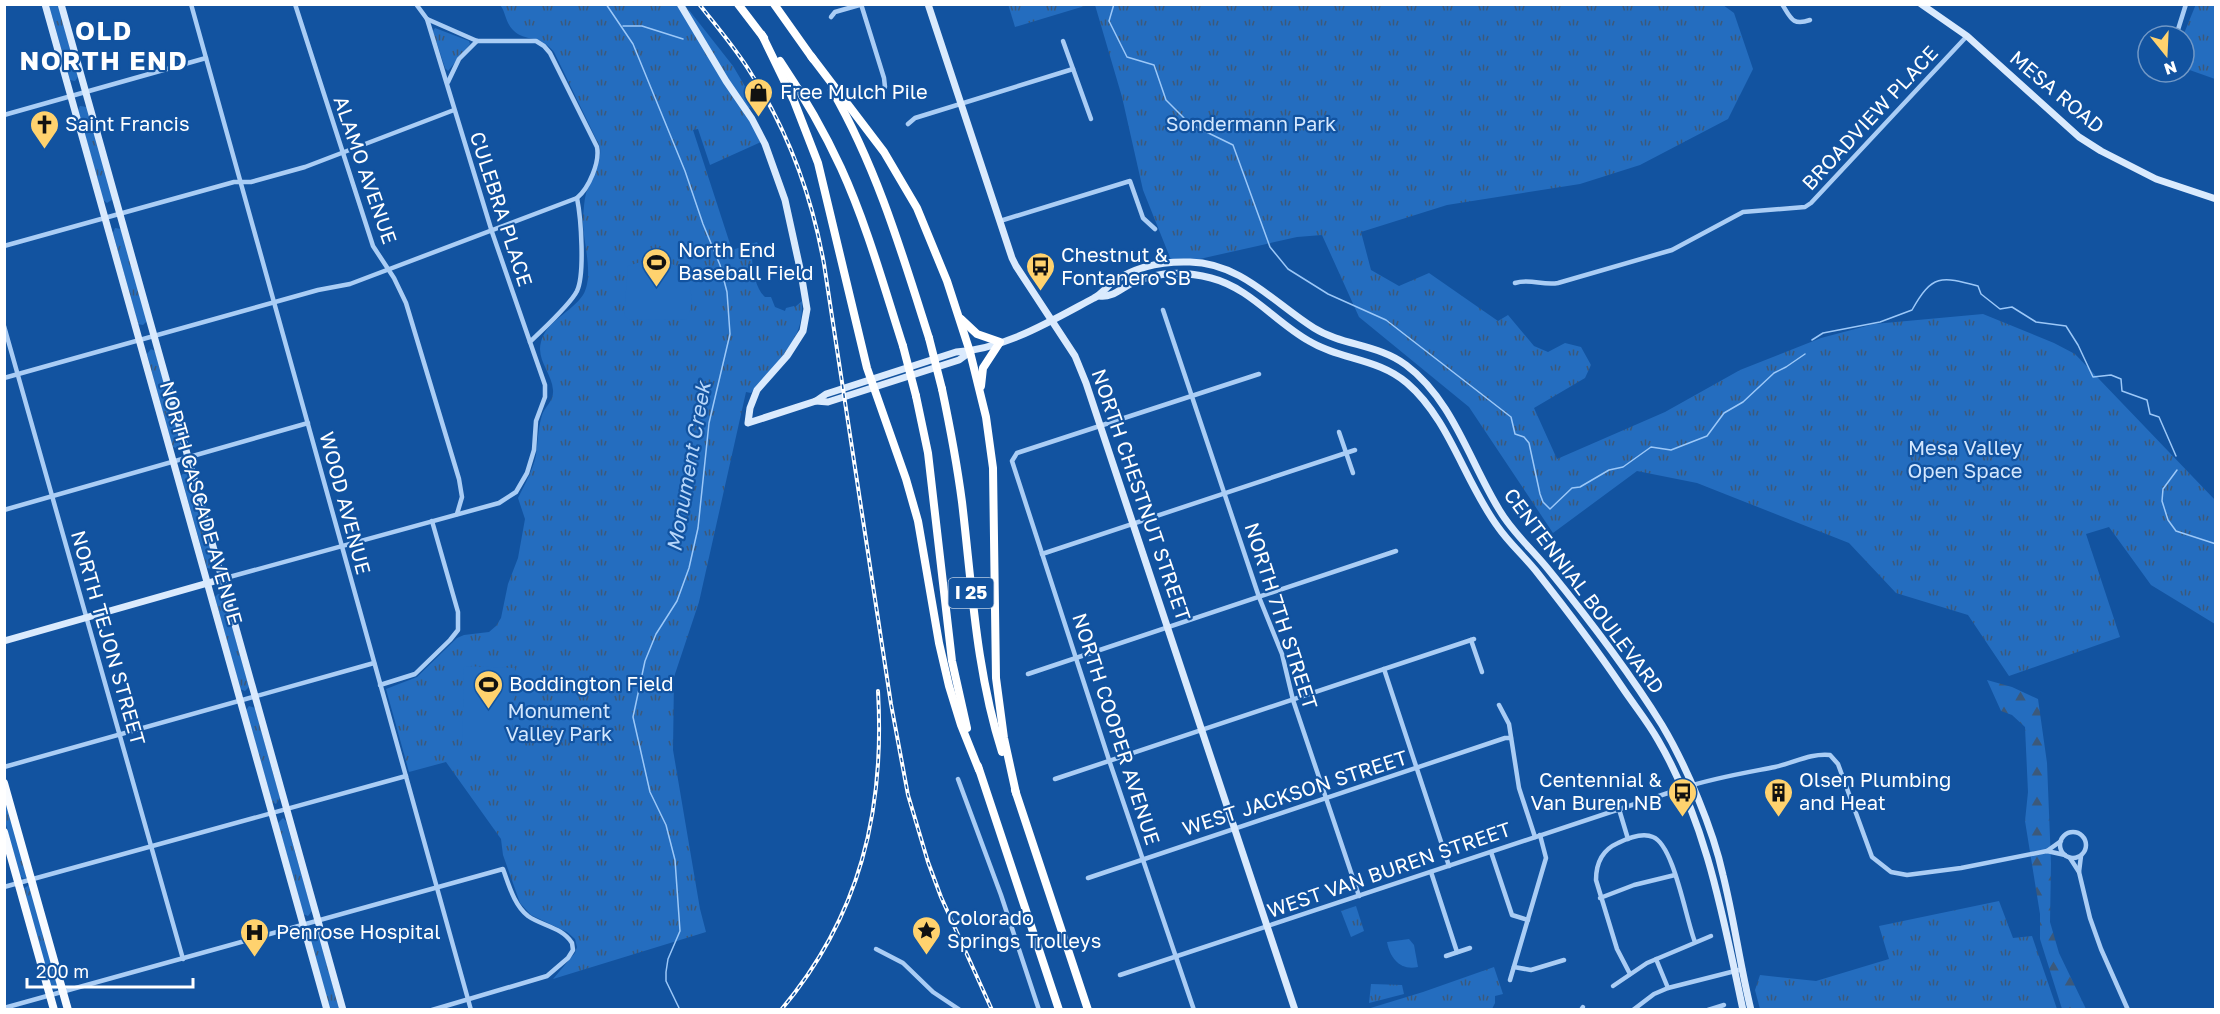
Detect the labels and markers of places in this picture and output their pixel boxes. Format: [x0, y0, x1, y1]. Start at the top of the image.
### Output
shop icon: Free Mulch Pile [743, 76, 775, 118]
place label: Free Mulch Pile [780, 79, 928, 103]
church icon: Saint Francis [28, 108, 60, 150]
place label: Saint Francis [65, 111, 190, 135]
place label: North End Baseball Field [678, 237, 814, 284]
place label: Chestnut & Fontanero SB [1061, 242, 1191, 289]
sports icon: North End Baseball Field [641, 246, 673, 288]
bus stop icon: Chestnut & Fontanero SB [1024, 250, 1056, 292]
sports icon: Boddington Field [472, 668, 504, 710]
place label: Boddington Field [509, 671, 674, 695]
place label: Centennial & Van Buren NB [1531, 767, 1663, 814]
place label: Olsen Plumbing and Heat [1799, 767, 1951, 814]
bus stop icon: Centennial & Van Buren NB [1667, 776, 1699, 818]
building icon: Olsen Plumbing and Heat [1762, 776, 1794, 818]
place label: Colorado Springs Trolleys [947, 905, 1101, 952]
place icon: Colorado Springs Trolleys [910, 914, 942, 956]
hospital icon: Penrose Hospital [239, 916, 271, 958]
place label: Penrose Hospital [276, 919, 441, 943]

